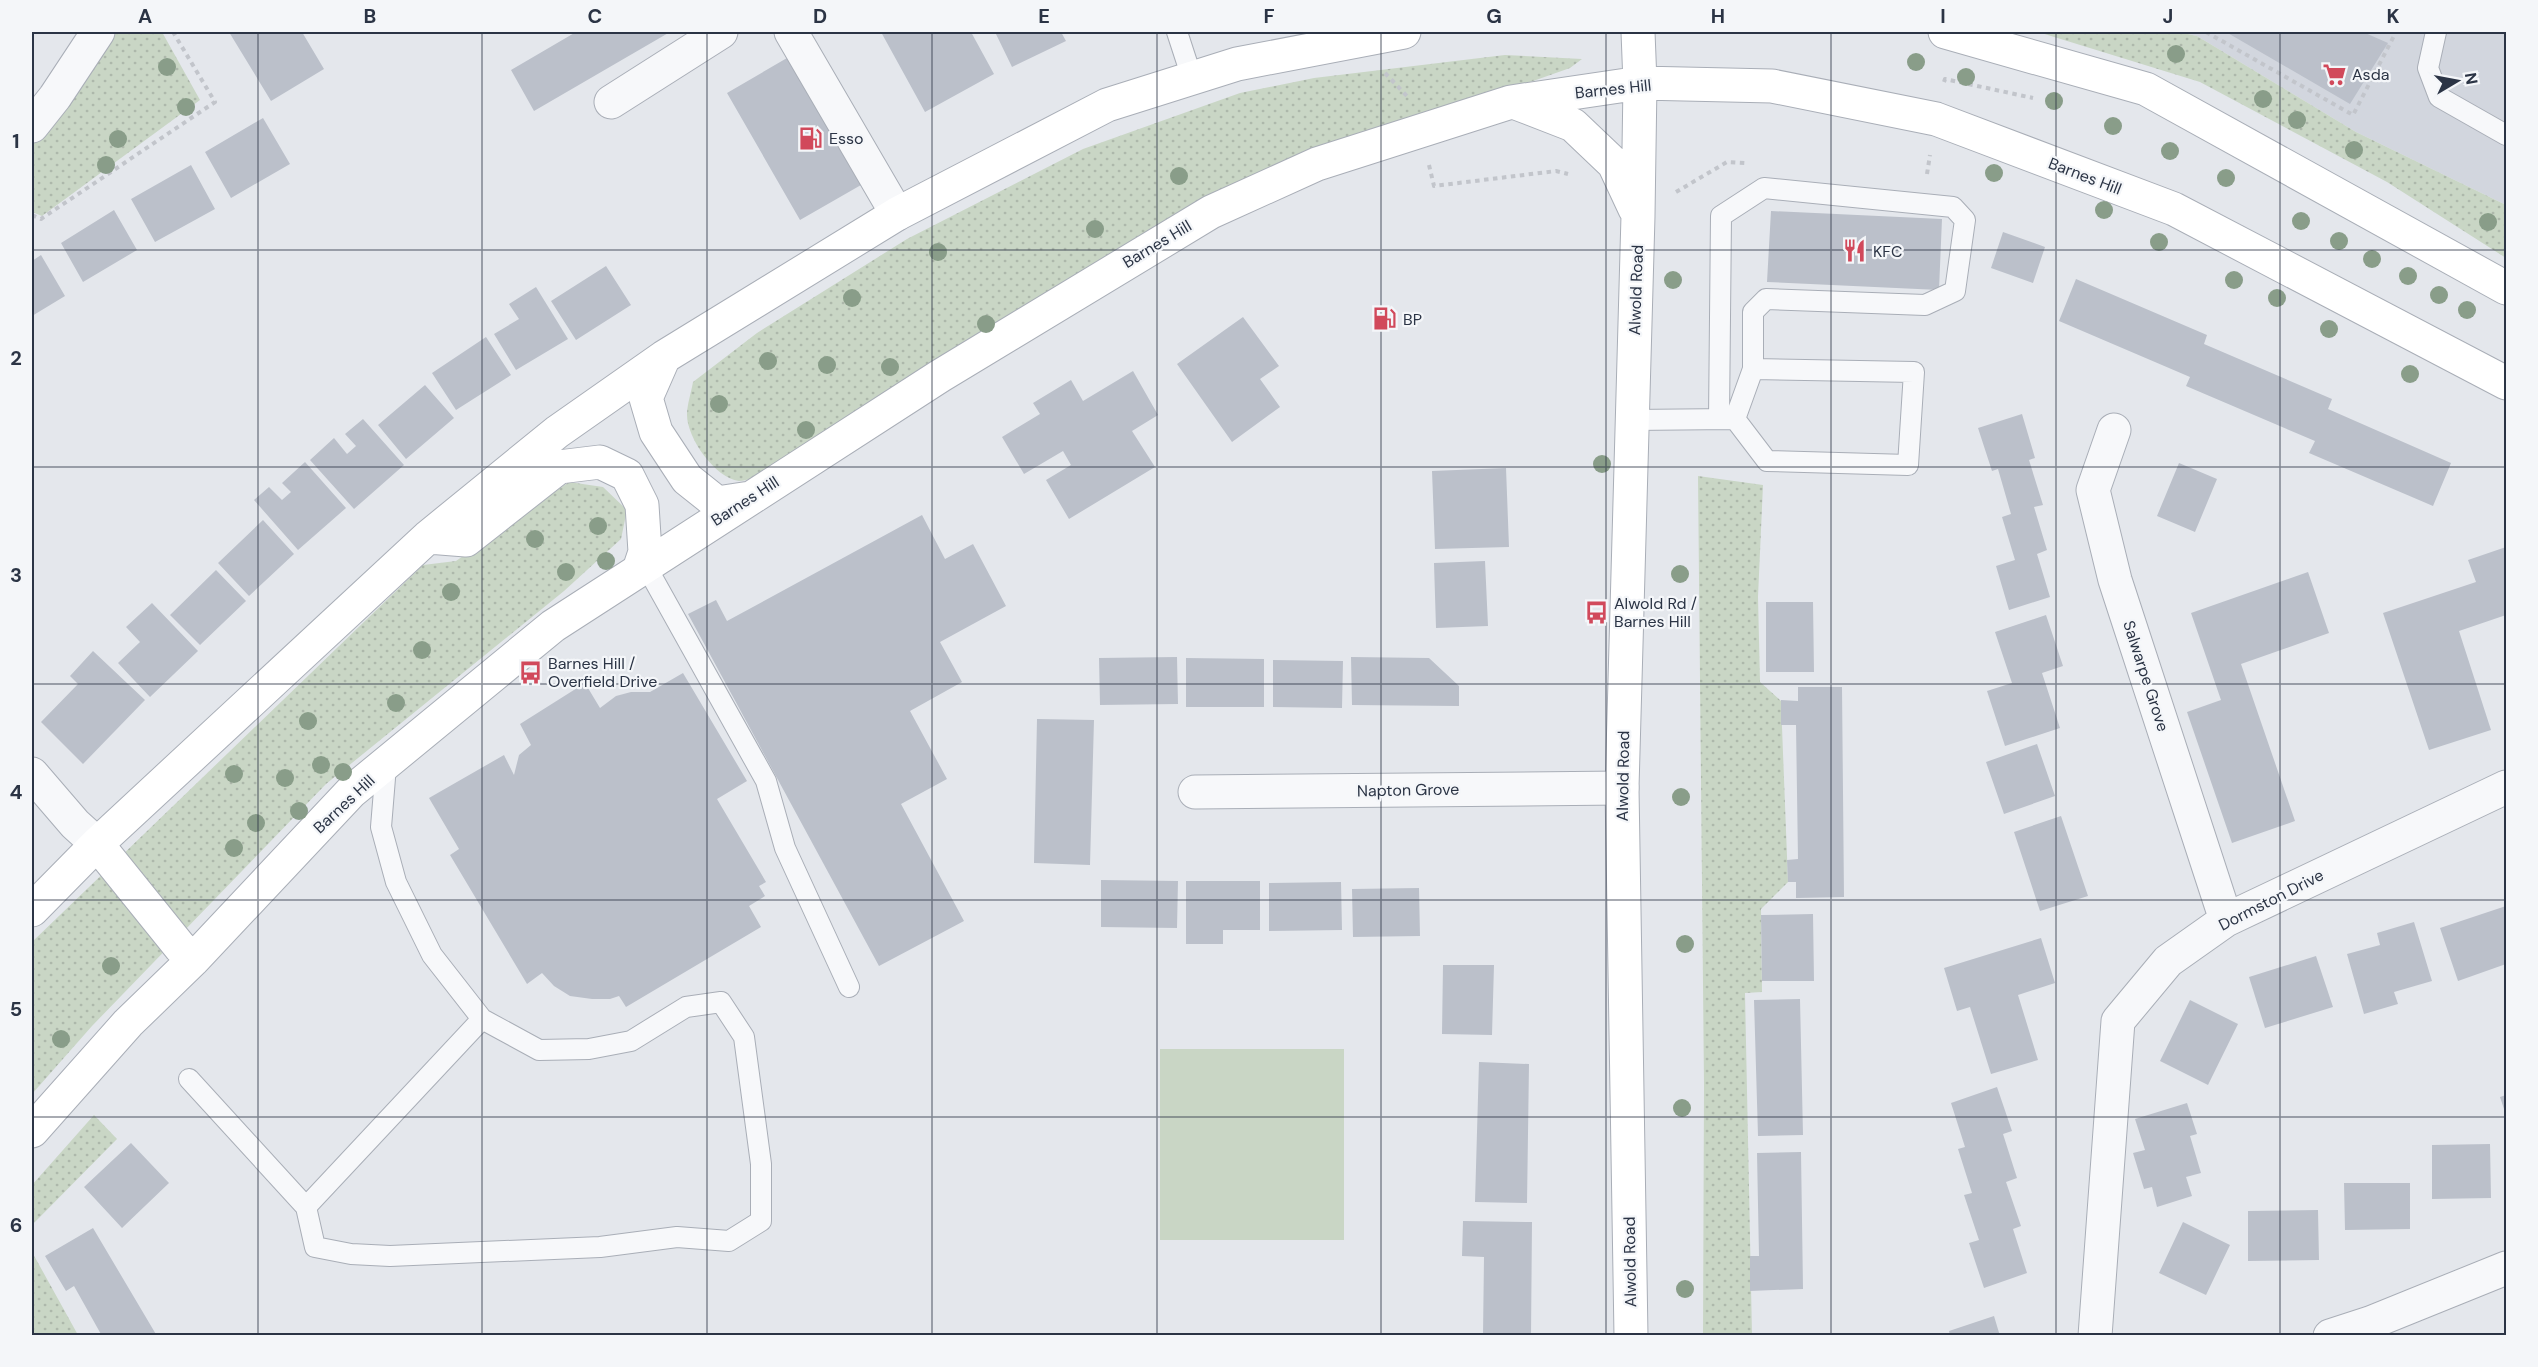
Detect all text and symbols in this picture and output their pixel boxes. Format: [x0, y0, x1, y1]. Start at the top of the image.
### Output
text: A [138, 3, 152, 29]
text: B [364, 3, 376, 29]
text: C [588, 3, 602, 29]
text: D [813, 3, 827, 29]
text: E [1038, 3, 1050, 29]
text: F [1263, 3, 1275, 29]
text: G [1486, 3, 1502, 29]
text: H [1711, 3, 1725, 29]
text: I [1940, 3, 1946, 29]
text: J [2163, 3, 2173, 29]
text: K [2386, 3, 2400, 29]
north arrow [2427, 51, 2487, 111]
supermarket icon: Asda [2321, 61, 2347, 87]
place label: Asda [2352, 64, 2389, 85]
text: N [2460, 71, 2483, 86]
street label: Barnes Hill [1574, 75, 1652, 103]
fuel station icon: Esso [798, 125, 824, 151]
text: 1 [12, 128, 20, 154]
place label: Esso [829, 128, 864, 149]
street label: Barnes Hill [2045, 152, 2125, 200]
street label: Barnes Hill [1119, 215, 1195, 273]
restaurant icon: KFC [1842, 238, 1868, 264]
place label: KFC [1873, 241, 1902, 262]
street label: Alwold Road [1624, 244, 1648, 336]
fuel station icon: BP [1372, 306, 1398, 332]
place label: BP [1403, 309, 1422, 330]
text: 2 [10, 345, 22, 371]
street label: Barnes Hill [707, 471, 783, 531]
text: 3 [10, 562, 22, 588]
place label: Alwold Rd / Barnes Hill [1614, 593, 1697, 632]
bus stop icon: Alwold Rd / Barnes Hill [1583, 599, 1609, 625]
street label: Salwarpe Grove [2118, 618, 2174, 734]
place label: Barnes Hill / Overfield Drive [548, 653, 657, 692]
bus stop icon: Barnes Hill / Overfield Drive [517, 659, 543, 685]
street label: Alwold Road [1612, 730, 1634, 822]
street label: Barnes Hill [309, 770, 379, 838]
text: 4 [10, 779, 23, 805]
street label: Napton Grove [1357, 779, 1459, 801]
street label: Dormston Drive [2215, 864, 2327, 936]
text: 5 [10, 996, 22, 1022]
text: 6 [10, 1212, 22, 1238]
street label: Alwold Road [1619, 1216, 1641, 1308]

